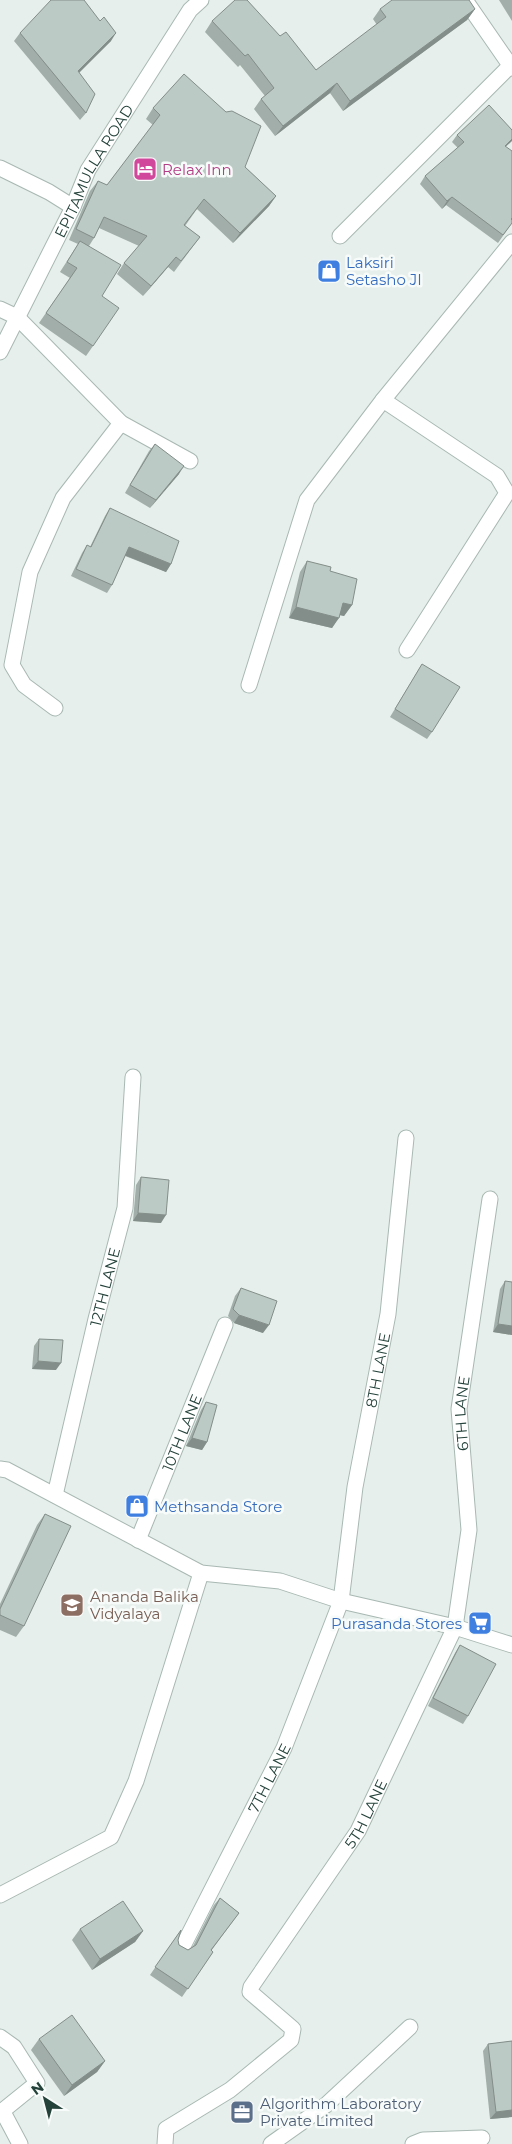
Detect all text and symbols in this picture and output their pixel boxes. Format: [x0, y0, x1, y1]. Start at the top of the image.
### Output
street label: EPITAMULLA ROAD [50, 101, 137, 241]
hotel icon: Relax Inn [132, 156, 158, 182]
place label: Relax Inn [162, 160, 232, 179]
place label: Laksiri Setasho JI [346, 253, 422, 289]
shop icon: Laksiri Setasho JI [316, 258, 342, 284]
street label: 12TH LANE [85, 1245, 124, 1328]
street label: 8TH LANE [361, 1331, 394, 1409]
street label: 6TH LANE [449, 1374, 473, 1452]
street label: 10TH LANE [157, 1391, 206, 1474]
shop icon: Methsanda Store [124, 1493, 150, 1519]
place label: Methsanda Store [154, 1497, 282, 1516]
place label: Ananda Balika Vidyalaya [90, 1587, 199, 1623]
school or university icon: Ananda Balika Vidyalaya [59, 1592, 85, 1618]
supermarket icon: Purasanda Stores [467, 1610, 493, 1636]
place label: Purasanda Stores [331, 1614, 462, 1633]
street label: 7TH LANE [243, 1740, 294, 1816]
street label: 5TH LANE [340, 1776, 391, 1852]
north arrow [20, 2074, 70, 2124]
text: N [27, 2078, 47, 2099]
place label: Algorithm Laboratory Private Limited [260, 2094, 422, 2130]
office icon: Algorithm Laboratory Private Limited [229, 2099, 255, 2125]

